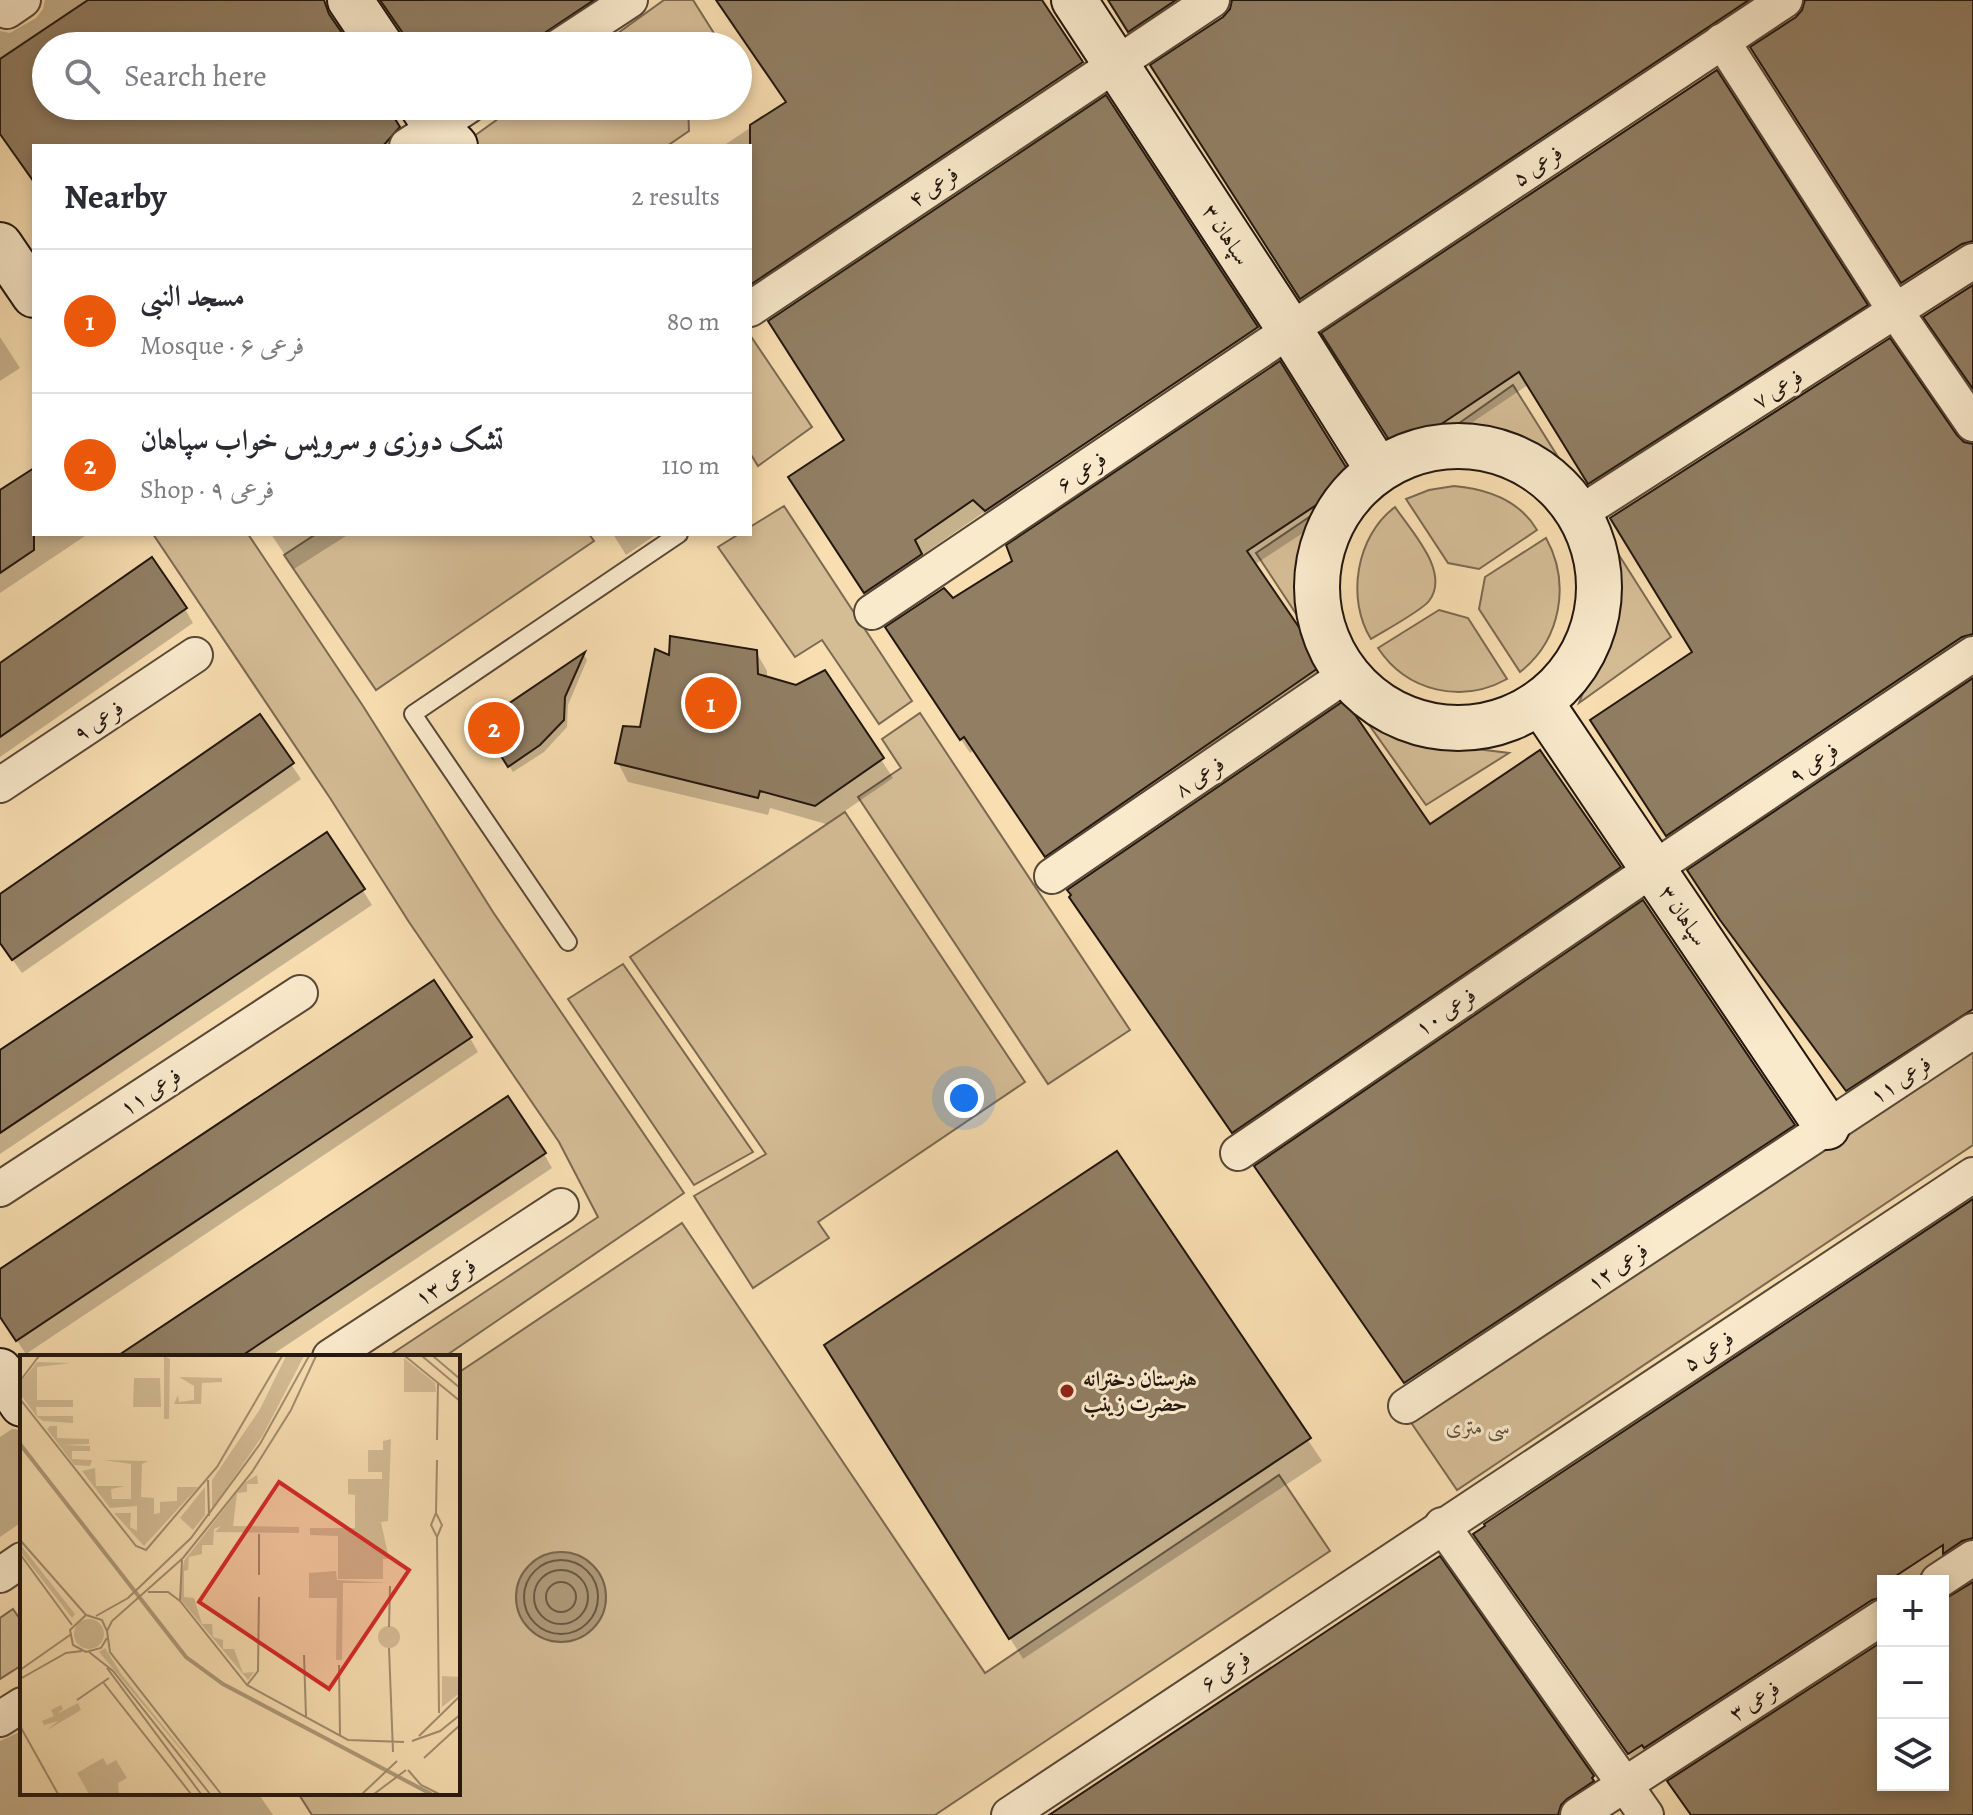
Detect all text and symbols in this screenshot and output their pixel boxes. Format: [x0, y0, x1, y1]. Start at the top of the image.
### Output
search box [32, 32, 752, 120]
icon: search [60, 54, 104, 98]
text: Search here [124, 56, 267, 96]
street label: فرعی ۵ [1506, 138, 1569, 194]
street label: فرعی ۴ [902, 159, 965, 215]
text: Nearby [64, 173, 167, 220]
text: 2 results [631, 179, 720, 214]
street label: سپاهان ۳ [1195, 198, 1257, 271]
text: مسجد النبی [140, 276, 245, 316]
text: 1 [85, 304, 95, 339]
text: 80 m [667, 304, 720, 339]
text: Mosque · فرعی ۶ [140, 328, 304, 363]
street label: فرعی ۷ [1746, 362, 1809, 416]
text: تشک دوزی و سرویس خواب سپاهان [140, 420, 504, 460]
street label: فرعی ۶ [1050, 444, 1113, 500]
text: 2 [84, 448, 96, 483]
text: 110 m [662, 448, 720, 483]
text: Shop · فرعی ۹ [140, 472, 274, 507]
pin: 1 [685, 673, 737, 733]
street label: فرعی ۹ [67, 693, 130, 749]
pin: 2 [468, 698, 520, 758]
street label: فرعی ۹ [1782, 735, 1845, 791]
street label: فرعی ۸ [1168, 749, 1231, 805]
street label: سپاهان ۳ [1652, 879, 1715, 952]
street label: فرعی ۱۰ [1409, 980, 1482, 1043]
street label: فرعی ۱۱ [1864, 1049, 1937, 1111]
street label: فرعی ۱۱ [114, 1061, 187, 1123]
your location [944, 1078, 984, 1118]
street label: فرعی ۱۲ [1581, 1235, 1654, 1298]
street label: فرعی ۱۳ [409, 1251, 482, 1313]
street label: فرعی ۵ [1677, 1323, 1740, 1378]
inset map [20, 1355, 460, 1795]
place label: هنرستان دخترانه حضرت زینب [1083, 1364, 1197, 1419]
marker: هنرستان دخترانه حضرت زینب [1058, 1382, 1076, 1400]
park label: سی متری [1446, 1412, 1510, 1442]
map controls [1877, 1575, 1949, 1791]
button: + [1877, 1575, 1949, 1647]
street label: فرعی ۶ [1194, 1643, 1257, 1699]
button: − [1877, 1647, 1949, 1719]
street label: فرعی ۳ [1723, 1673, 1786, 1728]
button: layers [1877, 1719, 1949, 1791]

